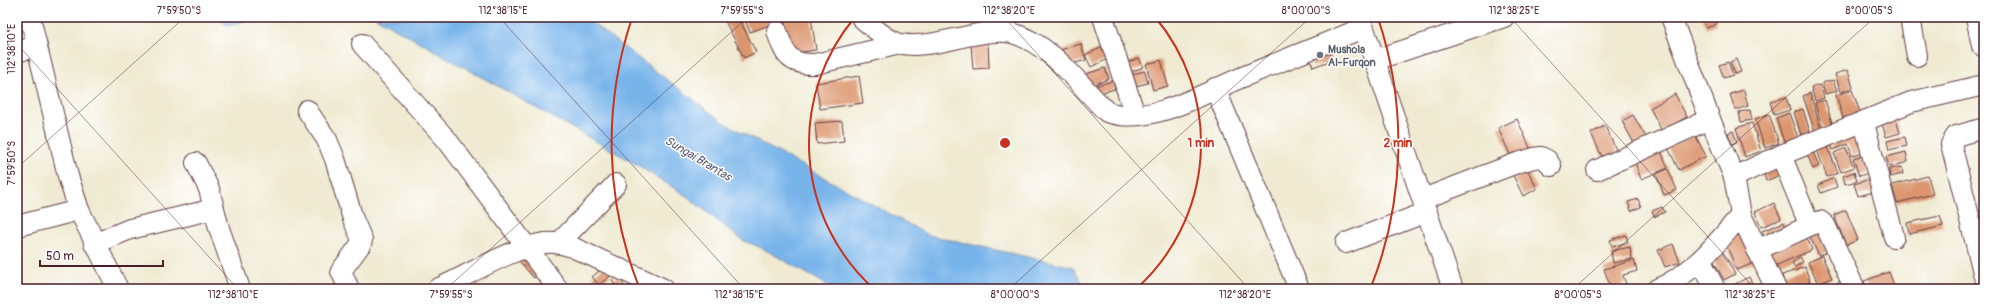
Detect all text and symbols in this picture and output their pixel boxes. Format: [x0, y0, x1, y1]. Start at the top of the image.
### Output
text: 7°59'50"S [157, 5, 201, 17]
text: 112°38'15"E [479, 5, 527, 17]
text: 7°59'55"S [721, 5, 764, 17]
text: 112°38'20"E [983, 5, 1035, 17]
text: 8°00'00"S [1282, 5, 1330, 17]
text: 112°38'25"E [1489, 5, 1539, 17]
text: 8°00'05"S [1845, 5, 1893, 17]
text: 112°38'10"E [6, 24, 18, 74]
place label: Mushola Al-Furqon [1328, 43, 1376, 69]
marker: Mushola Al-Furqon [1315, 50, 1325, 60]
water label: Sungai Brantas [662, 133, 735, 186]
centre of rings [998, 136, 1012, 150]
text: 1 min [1188, 136, 1215, 151]
text: 2 min [1384, 136, 1413, 151]
text: 7°59'50"S [6, 141, 18, 185]
scale bar [40, 242, 163, 268]
text: 50 m [46, 249, 74, 264]
text: 112°38'10"E [208, 289, 258, 301]
text: 7°59'55"S [430, 289, 473, 301]
text: 112°38'15"E [715, 289, 763, 301]
text: 8°00'00"S [991, 289, 1039, 301]
text: 112°38'20"E [1219, 289, 1271, 301]
text: 8°00'05"S [1554, 289, 1602, 301]
text: 112°38'25"E [1725, 289, 1775, 301]

